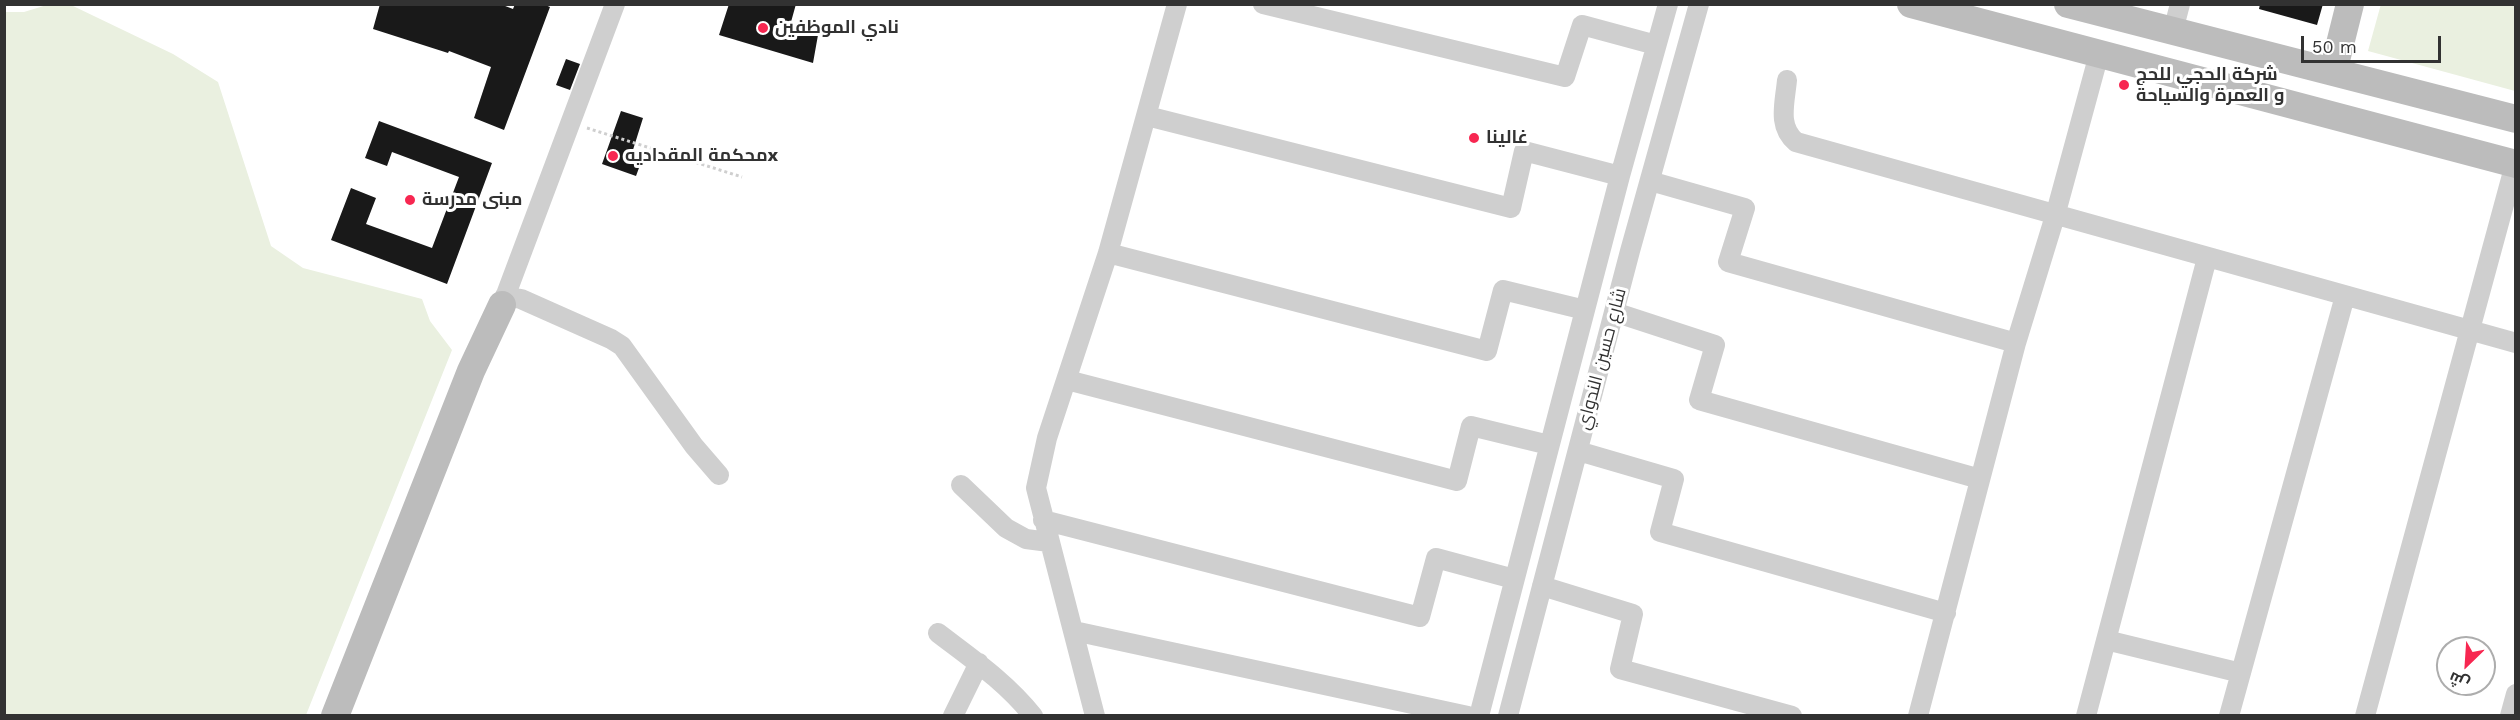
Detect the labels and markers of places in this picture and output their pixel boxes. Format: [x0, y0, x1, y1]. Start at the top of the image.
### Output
place label: نادي الموظفين [775, 17, 899, 39]
marker: نادي الموظفين [756, 21, 770, 35]
place label: شركة الحجي للحج و العمرة والسياحة [2136, 64, 2284, 106]
marker: شركة الحجي للحج و العمرة والسياحة [2117, 78, 2131, 92]
place label: غالينا [1486, 127, 1528, 149]
marker: غالينا [1467, 131, 1481, 145]
place label: محكمة المقداديهx [625, 145, 778, 167]
marker: محكمة المقداديهx [606, 149, 620, 163]
place label: مبنى مدرسة [422, 189, 522, 211]
marker: مبنى مدرسة [403, 193, 417, 207]

